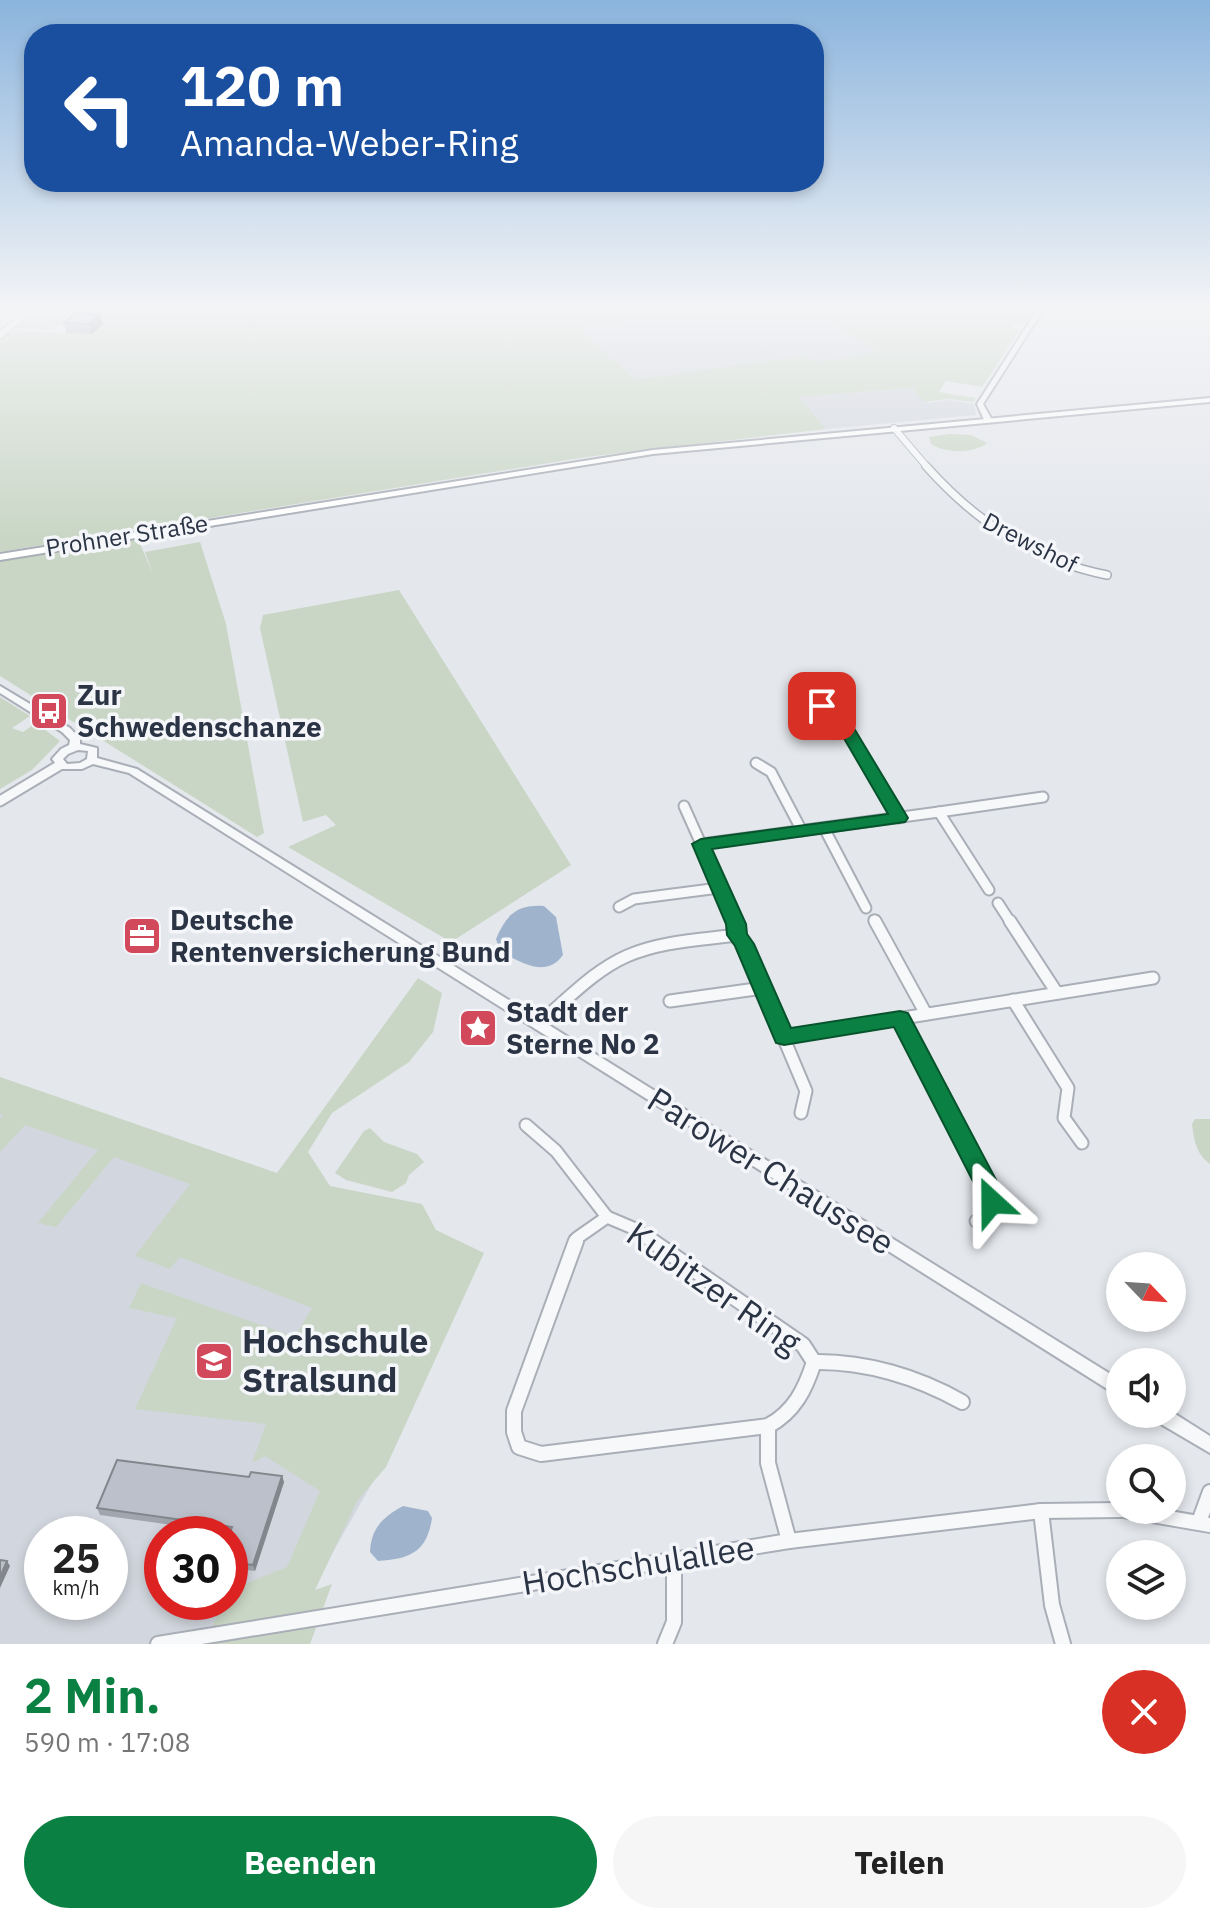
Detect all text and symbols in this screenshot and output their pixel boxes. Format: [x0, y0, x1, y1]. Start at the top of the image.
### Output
text: 120 m [180, 49, 344, 121]
icon: left [48, 56, 152, 160]
text: Amanda-Weber-Ring [180, 119, 518, 166]
street label: Drewshof [977, 505, 1084, 580]
street label: Prohner Straße [43, 506, 210, 564]
pin [788, 672, 856, 740]
place label: Zur Schwedenschanze [77, 676, 322, 745]
icon: arrive [800, 684, 844, 728]
bus stop icon: Zur Schwedenschanze [28, 690, 70, 732]
place label: Deutsche Rentenversicherung Bund [170, 901, 510, 970]
office icon: Deutsche Rentenversicherung Bund [121, 915, 163, 957]
place label: Stadt der Sterne No 2 [506, 993, 660, 1062]
place icon: Stadt der Sterne No 2 [457, 1007, 499, 1049]
street label: Parower Chaussee [640, 1077, 903, 1264]
position arrow [950, 1160, 1034, 1244]
street label: Kubitzer Ring [619, 1211, 810, 1363]
north arrow [1106, 1252, 1186, 1332]
map controls [1106, 1252, 1186, 1620]
place label: Hochschule Stralsund [242, 1318, 428, 1401]
school or university icon: Hochschule Stralsund [193, 1340, 235, 1382]
button: sound [1106, 1348, 1186, 1428]
button: search [1106, 1444, 1186, 1524]
speed limit sign: 30 [144, 1516, 248, 1620]
street label: Hochschulallee [518, 1524, 757, 1604]
text: 25 [52, 1532, 100, 1584]
button: layers [1106, 1540, 1186, 1620]
text: km/h [52, 1574, 100, 1601]
text: 2 Min. [24, 1664, 161, 1726]
button: close [1102, 1670, 1186, 1754]
text: 590 m · 17:08 [24, 1725, 190, 1759]
button: Beenden [24, 1816, 597, 1908]
button: Teilen [613, 1816, 1186, 1908]

